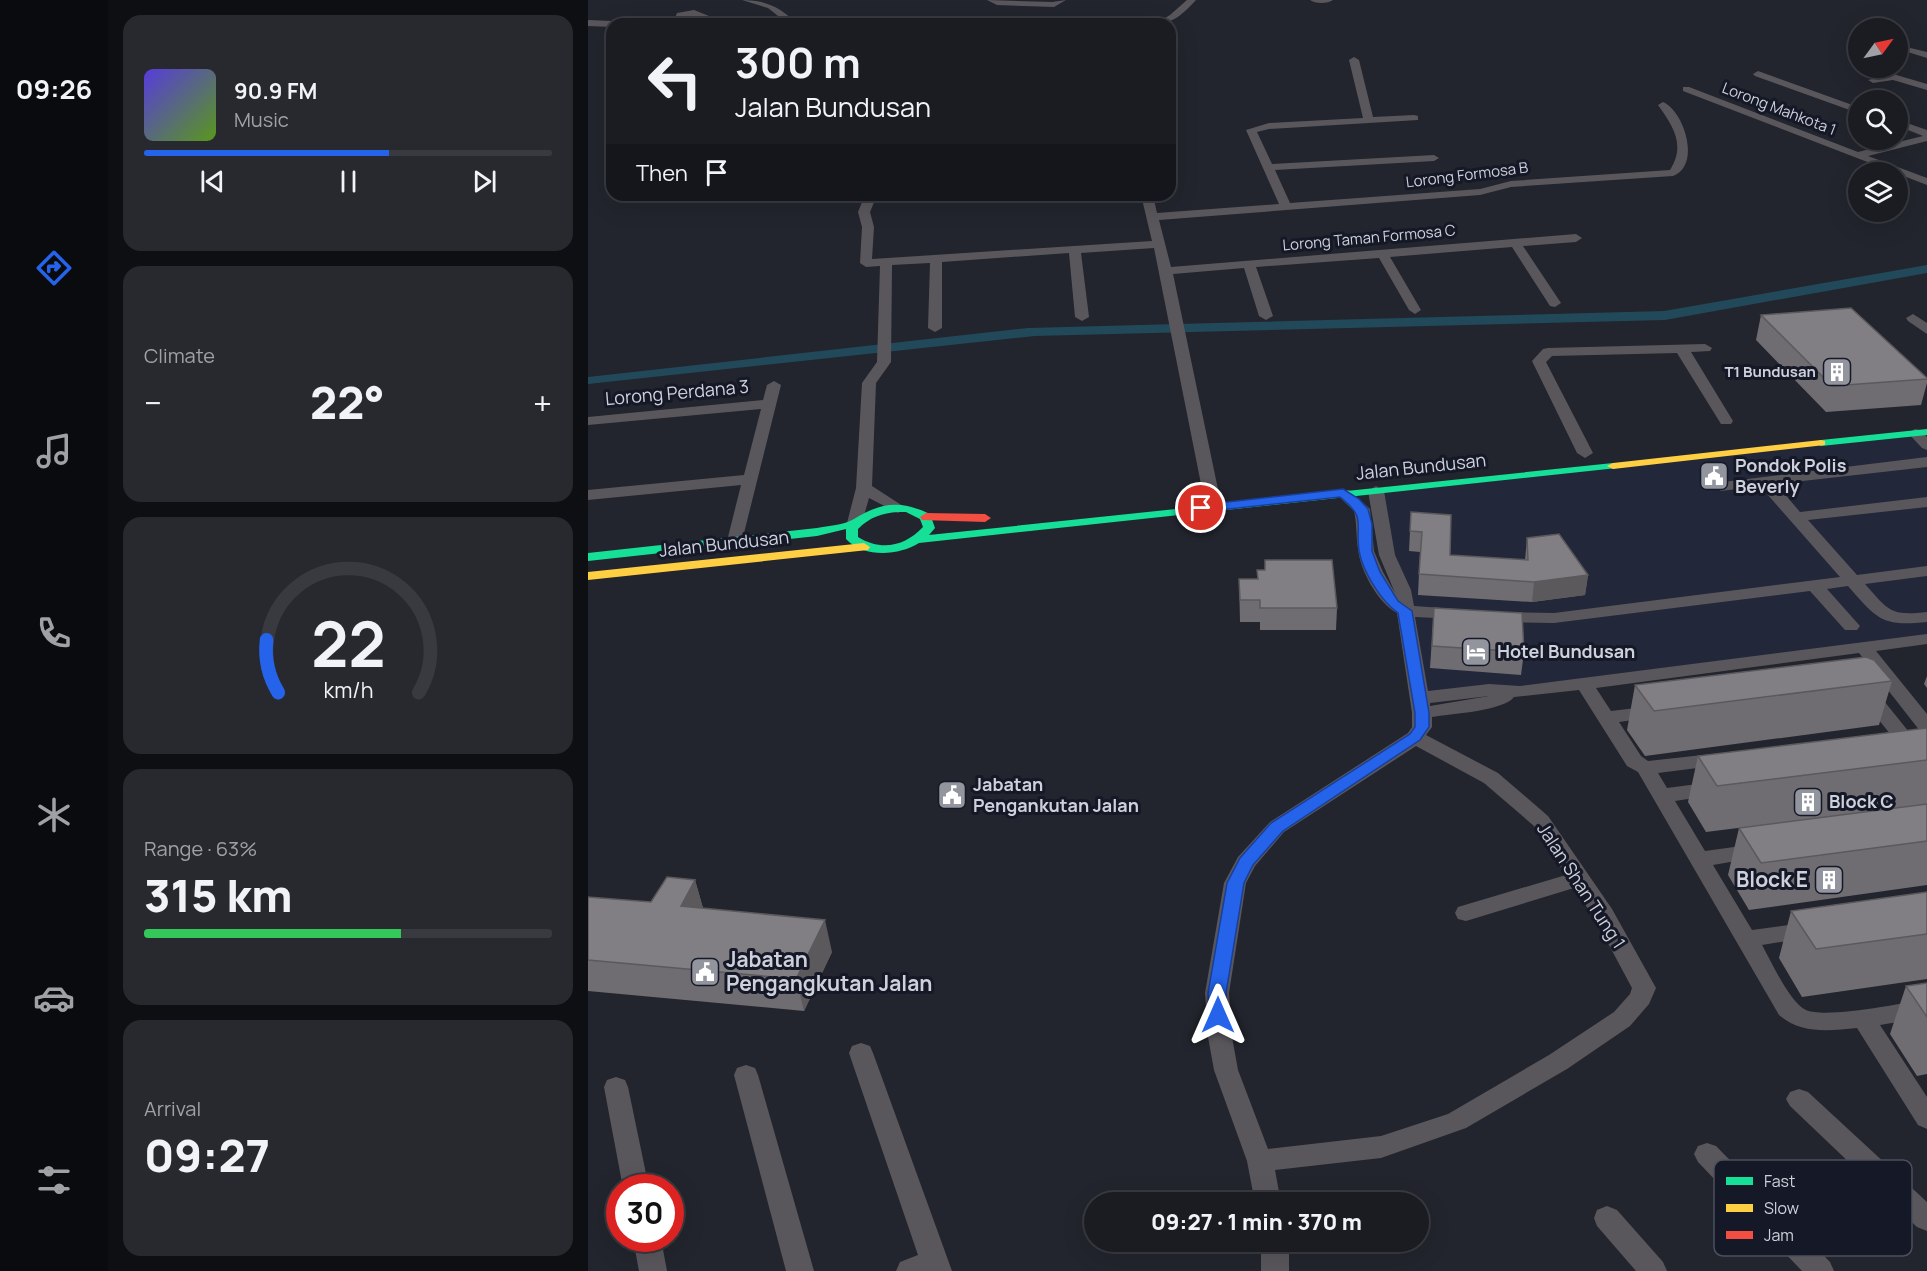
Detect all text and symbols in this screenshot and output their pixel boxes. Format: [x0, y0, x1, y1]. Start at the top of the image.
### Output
north arrow [1848, 18, 1908, 78]
map controls [1848, 18, 1908, 222]
text: 300 m [735, 33, 861, 91]
icon: left [636, 42, 714, 120]
text: 09:26 [16, 70, 92, 107]
text: 90.9 FM [234, 76, 317, 106]
street label: Lorong Mahkota 1 [1719, 77, 1839, 140]
text: Jalan Bundusan [735, 88, 931, 125]
button: search [1848, 90, 1908, 150]
text: Music [234, 106, 289, 133]
icon: arrive [700, 156, 733, 189]
street label: Lorong Formosa B [1405, 157, 1529, 192]
text: Then [636, 158, 688, 188]
button: layers [1848, 162, 1908, 222]
icon: previous [196, 165, 229, 198]
icon: pause [332, 165, 365, 198]
icon: next [468, 165, 501, 198]
street label: Lorong Taman Formosa C [1282, 219, 1457, 256]
icon: directions [33, 247, 75, 289]
text: Climate [144, 342, 215, 369]
building icon: T1 Bundusan [1821, 356, 1853, 388]
place label: T1 Bundusan [1724, 361, 1816, 382]
text: 22° [310, 371, 385, 433]
street label: Lorong Perdana 3 [604, 374, 750, 410]
text: − [144, 380, 162, 425]
text: + [533, 380, 552, 425]
icon: music [33, 430, 75, 472]
street label: Jalan Bundusan [1355, 447, 1487, 485]
place label: Pondok Polis Beverly [1735, 453, 1847, 498]
public building icon: Pondok Polis Beverly [1698, 460, 1730, 492]
pin [1175, 482, 1226, 533]
icon: arrive [1184, 491, 1217, 524]
street label: Jalan Bundusan [658, 524, 790, 562]
text: 22 [311, 600, 385, 686]
icon: phone [33, 612, 75, 654]
hotel icon: Hotel Bundusan [1460, 636, 1492, 668]
place label: Hotel Bundusan [1497, 639, 1635, 663]
text: km/h [323, 675, 373, 704]
place label: Jabatan Pengankutan Jalan [973, 772, 1139, 817]
public building icon: Jabatan Pengankutan Jalan [936, 779, 968, 811]
building icon: Block C [1792, 786, 1824, 818]
place label: Block C [1829, 789, 1893, 813]
icon: climate [33, 794, 75, 836]
street label: Jalan Shan Tung 1 [1532, 818, 1632, 953]
text: Range · 63% [144, 835, 257, 862]
text: 315 km [144, 864, 293, 926]
building icon: Block E [1813, 864, 1845, 896]
place label: Block E [1736, 865, 1808, 893]
place label: Jabatan Pengangkutan Jalan [726, 945, 933, 997]
public building icon: Jabatan Pengangkutan Jalan [689, 956, 721, 988]
icon: car [33, 977, 75, 1019]
position arrow [1186, 983, 1250, 1047]
text: Arrival [144, 1095, 201, 1122]
text: 09:27 [144, 1124, 270, 1186]
icon: filters [33, 1159, 75, 1201]
legend [1714, 1160, 1912, 1256]
text: Fast [1764, 1170, 1795, 1192]
speed limit sign: 30 [606, 1174, 684, 1252]
text: Slow [1764, 1197, 1799, 1219]
text: 09:27 · 1 min · 370 m [1151, 1207, 1362, 1237]
text: Jam [1764, 1224, 1794, 1246]

